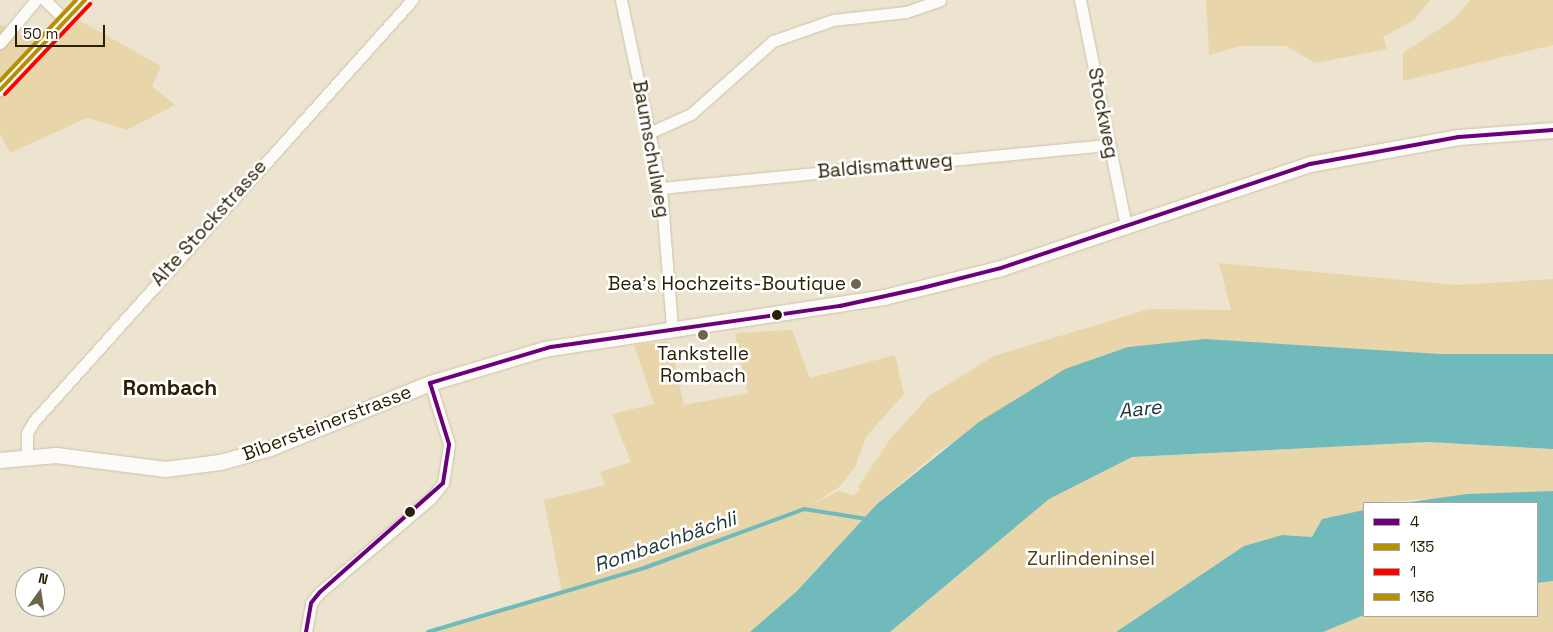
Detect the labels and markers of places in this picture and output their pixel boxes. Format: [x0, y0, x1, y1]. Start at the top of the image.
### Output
place label: Bea's Hochzeits-Boutique [608, 273, 846, 295]
marker: Bea's Hochzeits-Boutique [850, 278, 862, 290]
unlabelled marker [772, 310, 782, 320]
marker: Tankstelle Rombach [697, 329, 709, 341]
place label: Tankstelle Rombach [657, 343, 749, 387]
unlabelled marker [405, 507, 415, 517]

